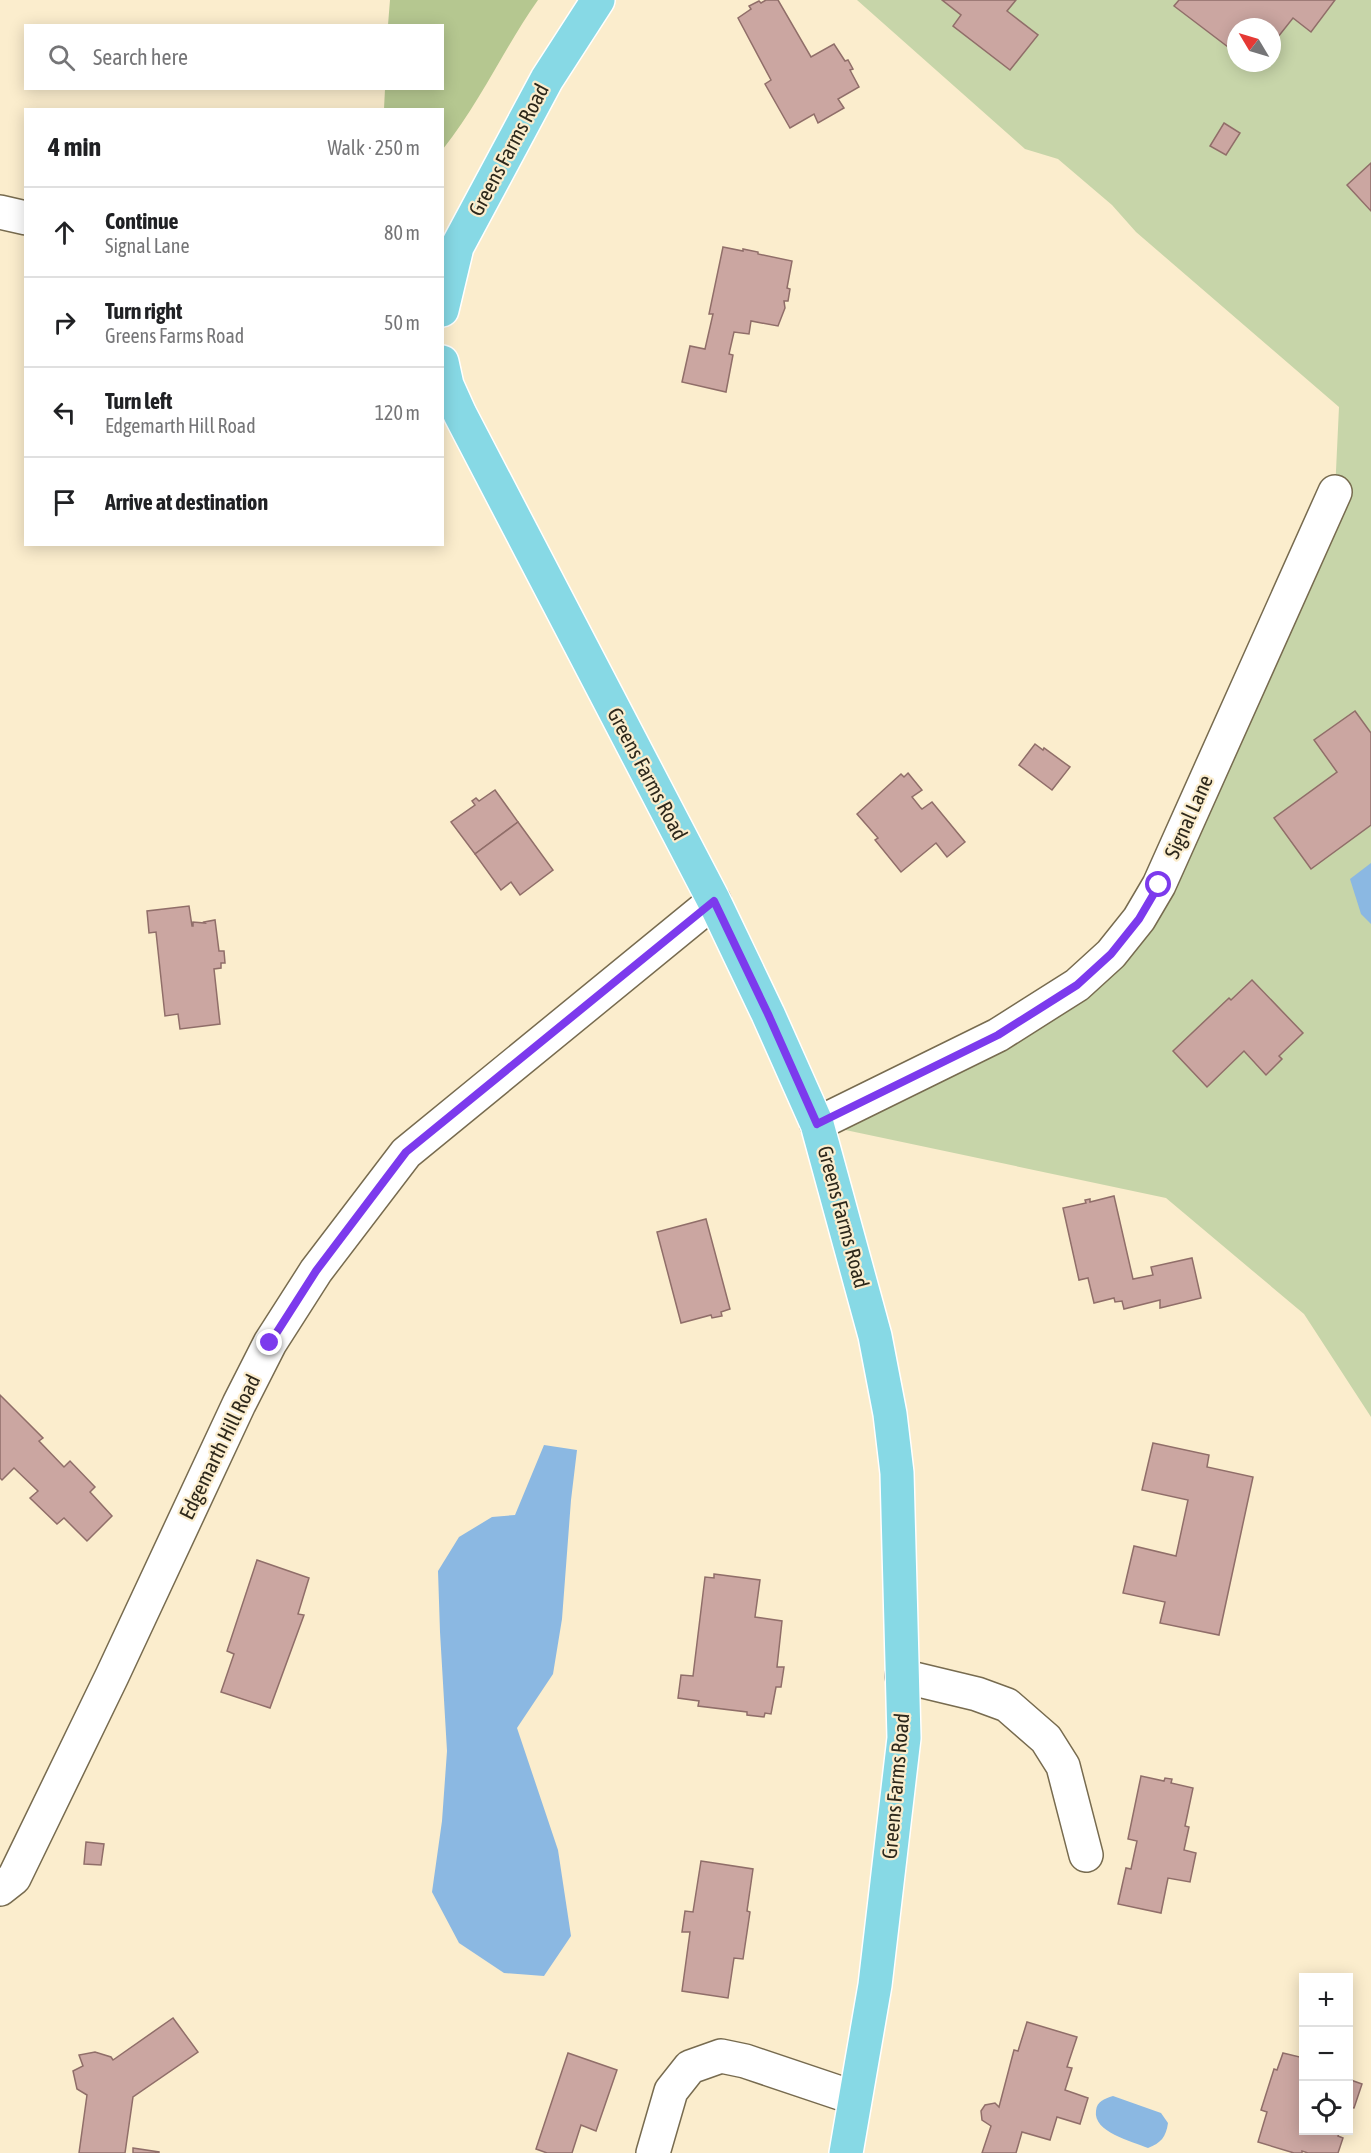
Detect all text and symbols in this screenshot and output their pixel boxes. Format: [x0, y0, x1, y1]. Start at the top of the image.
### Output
north arrow [1227, 18, 1281, 72]
search box [24, 24, 444, 90]
icon: search [45, 41, 78, 74]
text: Search here [93, 44, 188, 70]
street label: Greens Farms Road [463, 79, 553, 220]
text: 4 min [48, 132, 101, 162]
text: Walk · 250 m [328, 136, 420, 159]
text: Continue [105, 208, 179, 234]
icon: ahead [48, 216, 81, 249]
text: 80 m [384, 221, 420, 244]
text: Signal Lane [105, 234, 189, 257]
text: Turn right [105, 298, 182, 324]
icon: right [48, 306, 81, 339]
text: 50 m [384, 311, 420, 334]
text: Greens Farms Road [105, 324, 244, 347]
text: Turn left [105, 388, 172, 414]
icon: left [48, 396, 81, 429]
text: 120 m [375, 401, 420, 424]
text: Edgemarth Hill Road [105, 414, 256, 437]
icon: arrive [48, 486, 81, 519]
text: Arrive at destination [105, 489, 268, 515]
street label: Greens Farms Road [603, 703, 693, 844]
street label: Signal Lane [1159, 771, 1217, 862]
route start [1145, 871, 1171, 897]
street label: Greens Farms Road [813, 1143, 874, 1290]
route end [256, 1329, 282, 1355]
street label: Edgemarth Hill Road [174, 1370, 265, 1523]
street label: Greens Farms Road [877, 1712, 913, 1860]
map controls [1299, 1973, 1353, 2135]
button: + [1299, 1973, 1353, 2027]
button: − [1299, 2027, 1353, 2081]
button: locate [1299, 2081, 1353, 2135]

